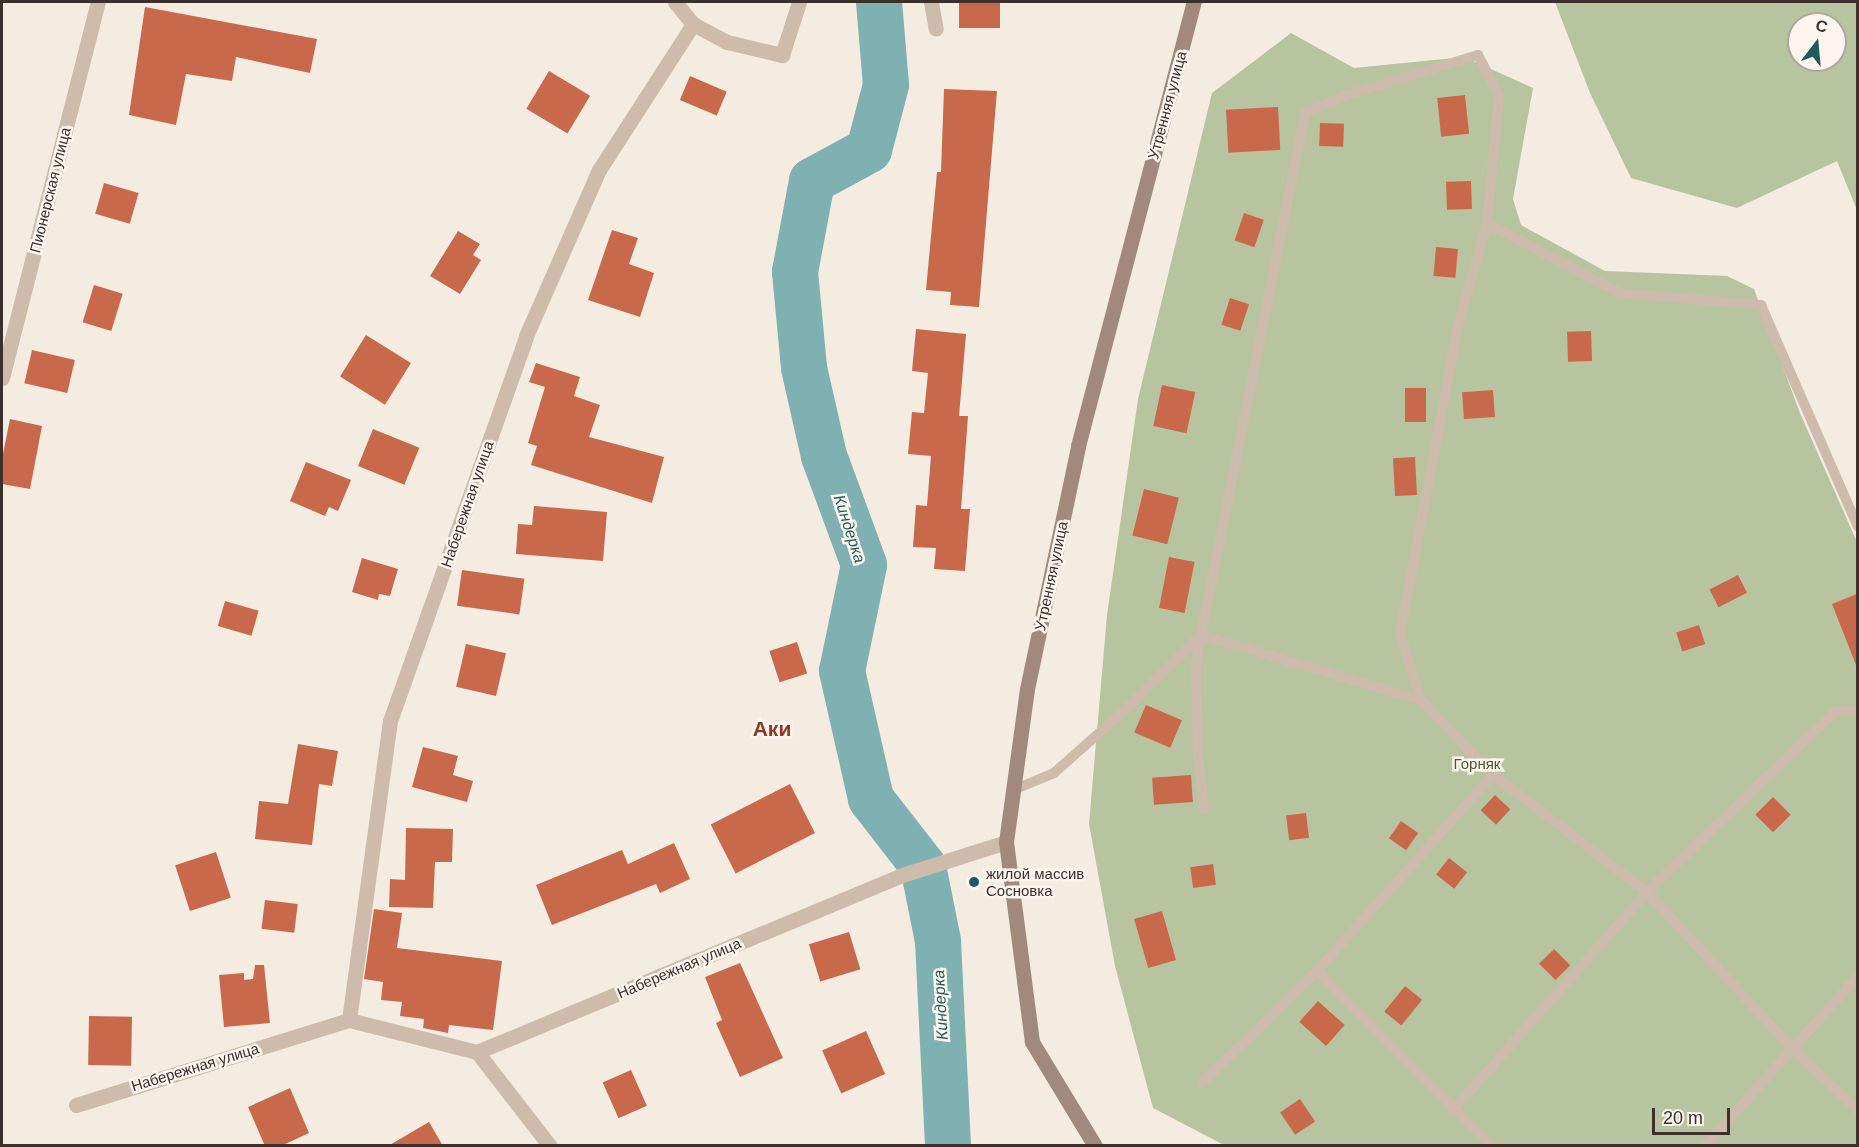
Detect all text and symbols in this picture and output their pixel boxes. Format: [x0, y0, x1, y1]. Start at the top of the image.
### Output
north arrow [1787, 12, 1847, 72]
text: С [1814, 16, 1829, 36]
street label: Утренняя улица [1144, 49, 1190, 161]
street label: Пионерская улица [26, 125, 74, 255]
street label: Набережная улица [437, 438, 497, 570]
water label: Киндерка [829, 493, 869, 565]
street label: Утренняя улица [1031, 520, 1071, 632]
district label: Аки [753, 716, 791, 742]
park label: Горняк [1454, 755, 1500, 773]
place label: жилой массив Сосновка [986, 864, 1084, 899]
marker: жилой массив Сосновка [967, 875, 981, 889]
street label: Набережная улица [614, 934, 744, 1002]
water label: Киндерка [930, 969, 952, 1041]
street label: Набережная улица [129, 1039, 261, 1095]
scale bar [1655, 1096, 1733, 1134]
text: 20 m [1663, 1108, 1703, 1128]

